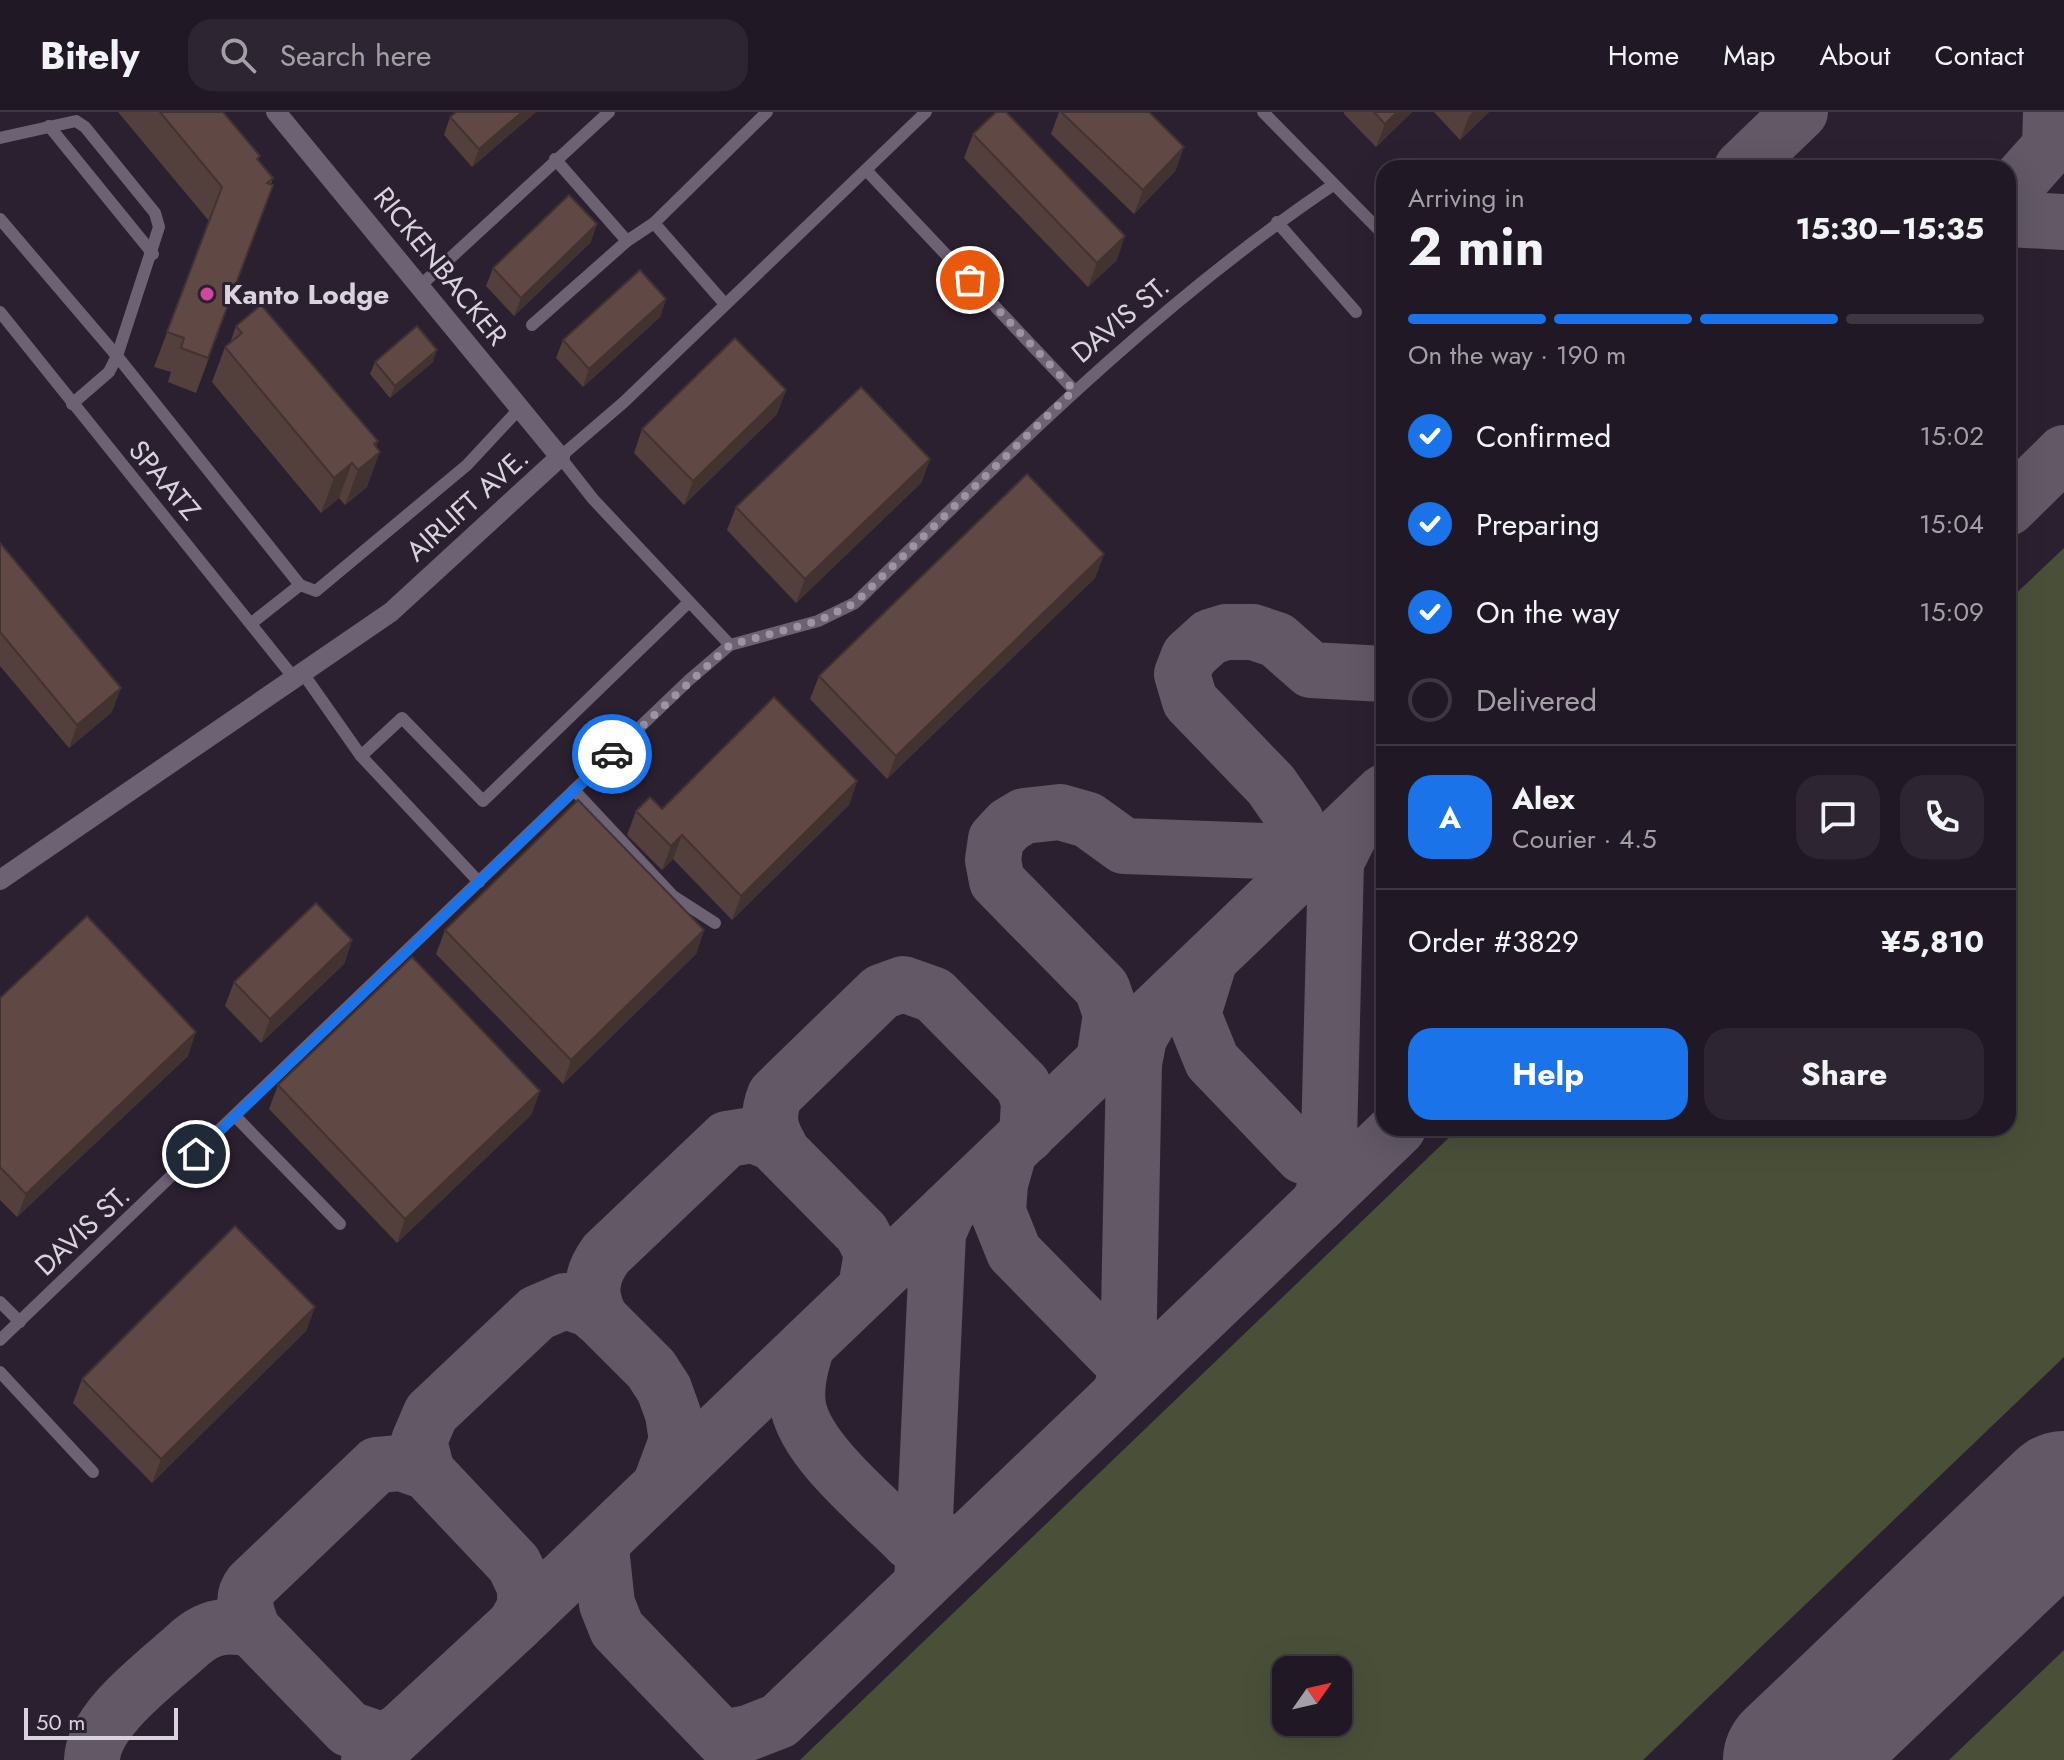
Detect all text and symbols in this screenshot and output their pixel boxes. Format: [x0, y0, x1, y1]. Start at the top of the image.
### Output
search box [188, 19, 748, 91]
text: Bitely [40, 28, 140, 83]
icon: search [216, 33, 260, 77]
text: Search here [280, 34, 431, 77]
text: Home [1608, 35, 1679, 76]
text: Map [1723, 35, 1775, 76]
text: About [1819, 35, 1891, 76]
text: Contact [1935, 35, 2024, 76]
street label: RICKENBACKER [364, 178, 518, 355]
text: Arriving in [1408, 179, 1525, 217]
text: 15:30–15:35 [1795, 207, 1984, 250]
text: 2 min [1408, 209, 1545, 285]
pin [936, 246, 1004, 314]
icon: bag [948, 258, 992, 302]
street label: DAVIS ST. [1062, 266, 1178, 373]
place label: Kanto Lodge [223, 274, 389, 315]
marker: Kanto Lodge [198, 285, 216, 303]
text: On the way · 190 m [1408, 336, 1626, 374]
icon: check [1408, 414, 1452, 458]
text: Confirmed [1476, 415, 1611, 458]
text: 15:02 [1919, 417, 1984, 455]
street label: SPAATZ [119, 431, 210, 529]
street label: AIRLIFT AVE. [397, 438, 538, 571]
icon: check [1408, 502, 1452, 546]
text: Preparing [1476, 503, 1600, 546]
text: 15:04 [1919, 505, 1984, 543]
icon: check [1408, 590, 1452, 634]
text: On the way [1476, 591, 1620, 634]
text: 15:09 [1919, 593, 1984, 631]
text: Delivered [1476, 679, 1597, 722]
courier [572, 714, 652, 794]
icon: car [590, 732, 634, 776]
button: chat [1796, 775, 1880, 859]
button: phone [1900, 775, 1984, 859]
text: Alex [1512, 777, 1575, 820]
text: A [1439, 796, 1461, 839]
text: Courier · 4.5 [1512, 820, 1657, 858]
text: Order #3829 [1408, 920, 1579, 963]
text: ¥5,810 [1881, 920, 1984, 963]
button: Help [1408, 1028, 1688, 1120]
button: Share [1704, 1028, 1984, 1120]
pin [162, 1120, 230, 1188]
icon: home [174, 1132, 218, 1176]
street label: DAVIS ST. [26, 1175, 139, 1285]
north arrow [1272, 1656, 1352, 1736]
map controls [1272, 1656, 1352, 1736]
scale bar [24, 1704, 178, 1740]
text: 50 m [36, 1706, 85, 1738]

